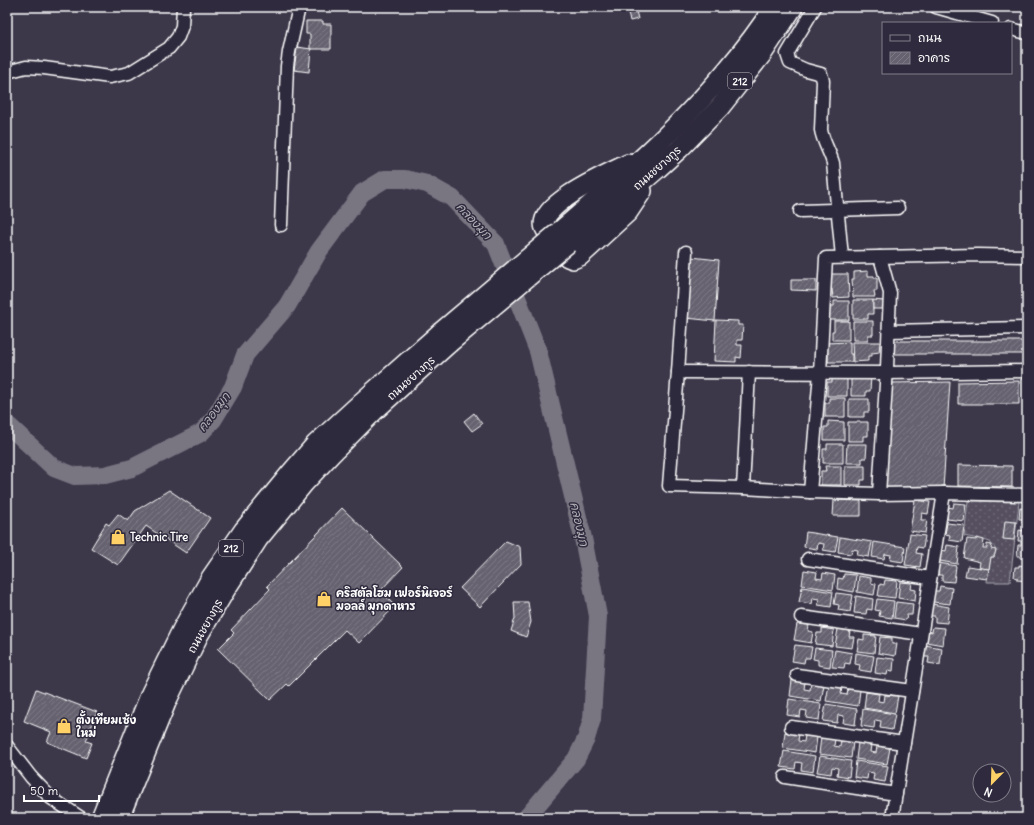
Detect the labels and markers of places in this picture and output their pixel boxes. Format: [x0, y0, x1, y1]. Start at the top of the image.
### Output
shop icon: Technic Tire [109, 528, 127, 546]
place label: Technic Tire [130, 530, 188, 544]
place label: คริสตัลโฮม เฟอร์นิเจอร์ มอลล์ มุกดาหาร [336, 585, 453, 615]
shop icon: คริสตัลโฮม เฟอร์นิเจอร์ มอลล์ มุกดาหาร [315, 590, 333, 608]
place label: ตั้งเทียมเซ้ง ใหม่ [75, 710, 137, 740]
shop icon: ตั้งเทียมเซ้ง ใหม่ [55, 717, 73, 735]

